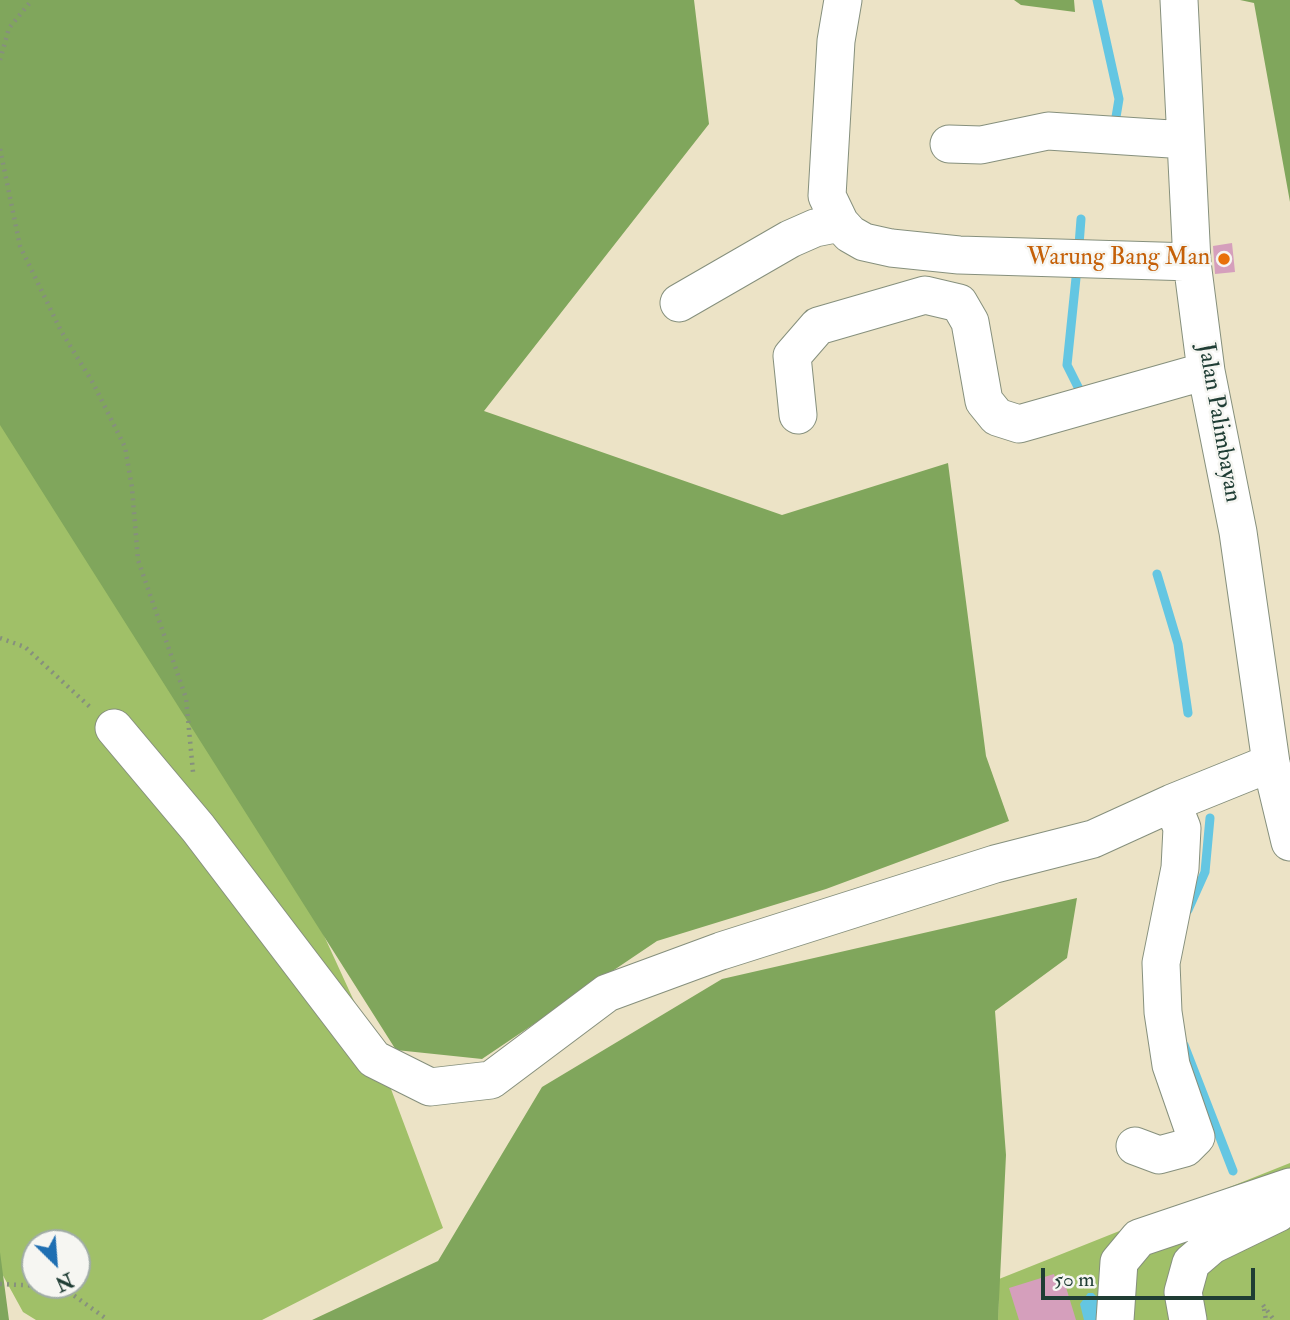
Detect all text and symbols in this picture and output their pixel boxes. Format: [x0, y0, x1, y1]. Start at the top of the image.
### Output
place label: Warung Bang Man [1027, 245, 1210, 273]
marker: Warung Bang Man [1216, 251, 1232, 267]
street label: Jalan Palimbayan [1190, 341, 1246, 505]
north arrow [21, 1229, 91, 1299]
scale bar [1045, 1254, 1258, 1298]
text: 50 m [1054, 1266, 1095, 1293]
text: N [51, 1267, 77, 1296]

